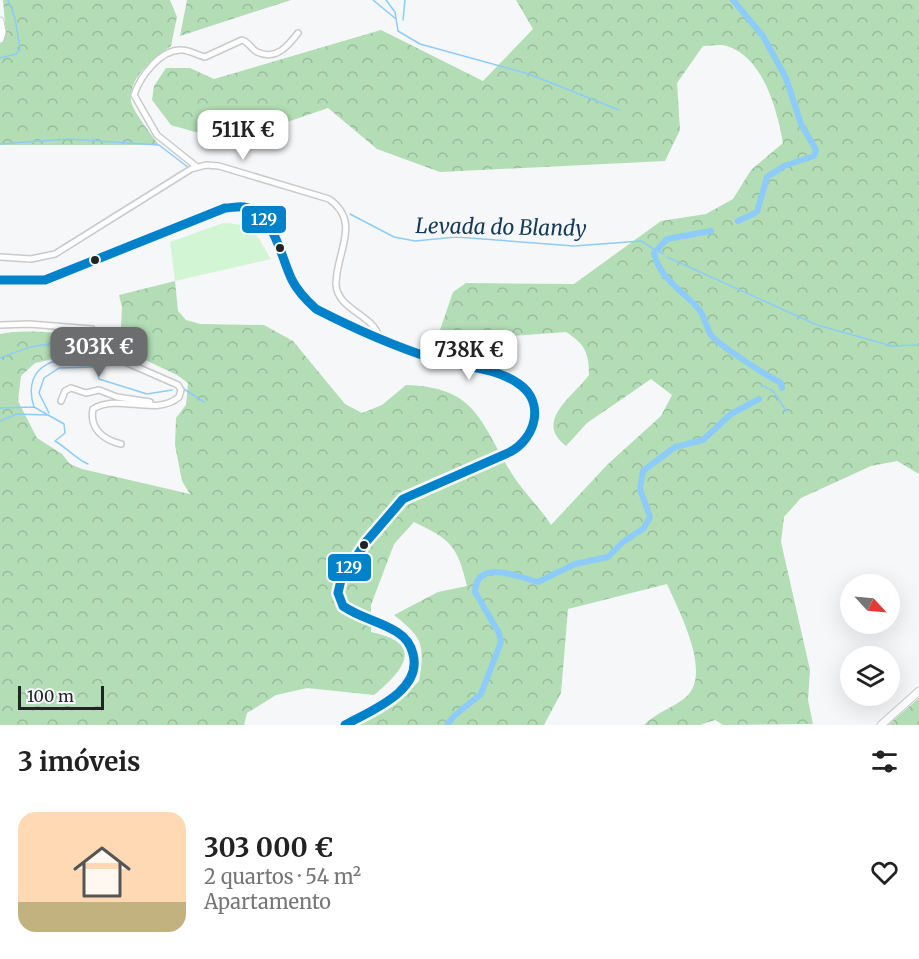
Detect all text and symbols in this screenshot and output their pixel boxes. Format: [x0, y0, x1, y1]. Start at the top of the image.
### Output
pin: 511K € [194, 110, 292, 161]
text: 511K € [211, 117, 275, 142]
line badge: 129 [241, 205, 287, 234]
text: 129 [251, 209, 277, 229]
water label: Levada do Blandy [415, 212, 587, 242]
unlabelled marker [274, 242, 286, 254]
unlabelled marker [89, 254, 101, 266]
pin: 303K € [50, 327, 148, 378]
pin: 738K € [420, 330, 518, 381]
text: 303K € [64, 334, 134, 359]
text: 738K € [434, 337, 504, 362]
unlabelled marker [358, 539, 370, 551]
line badge: 129 [327, 553, 372, 582]
text: 129 [336, 557, 362, 577]
north arrow [840, 574, 900, 634]
map controls [840, 574, 900, 706]
button: layers [840, 646, 900, 706]
scale bar [18, 683, 104, 710]
text: 100 m [27, 686, 74, 706]
text: 3 imóveis [18, 745, 141, 778]
icon: filters [868, 745, 901, 778]
text: 303 000 € [204, 831, 333, 864]
icon: home [66, 836, 138, 908]
icon: heart [868, 856, 901, 889]
text: 2 quartos · 54 m² [204, 864, 361, 889]
text: Apartamento [204, 889, 331, 914]

